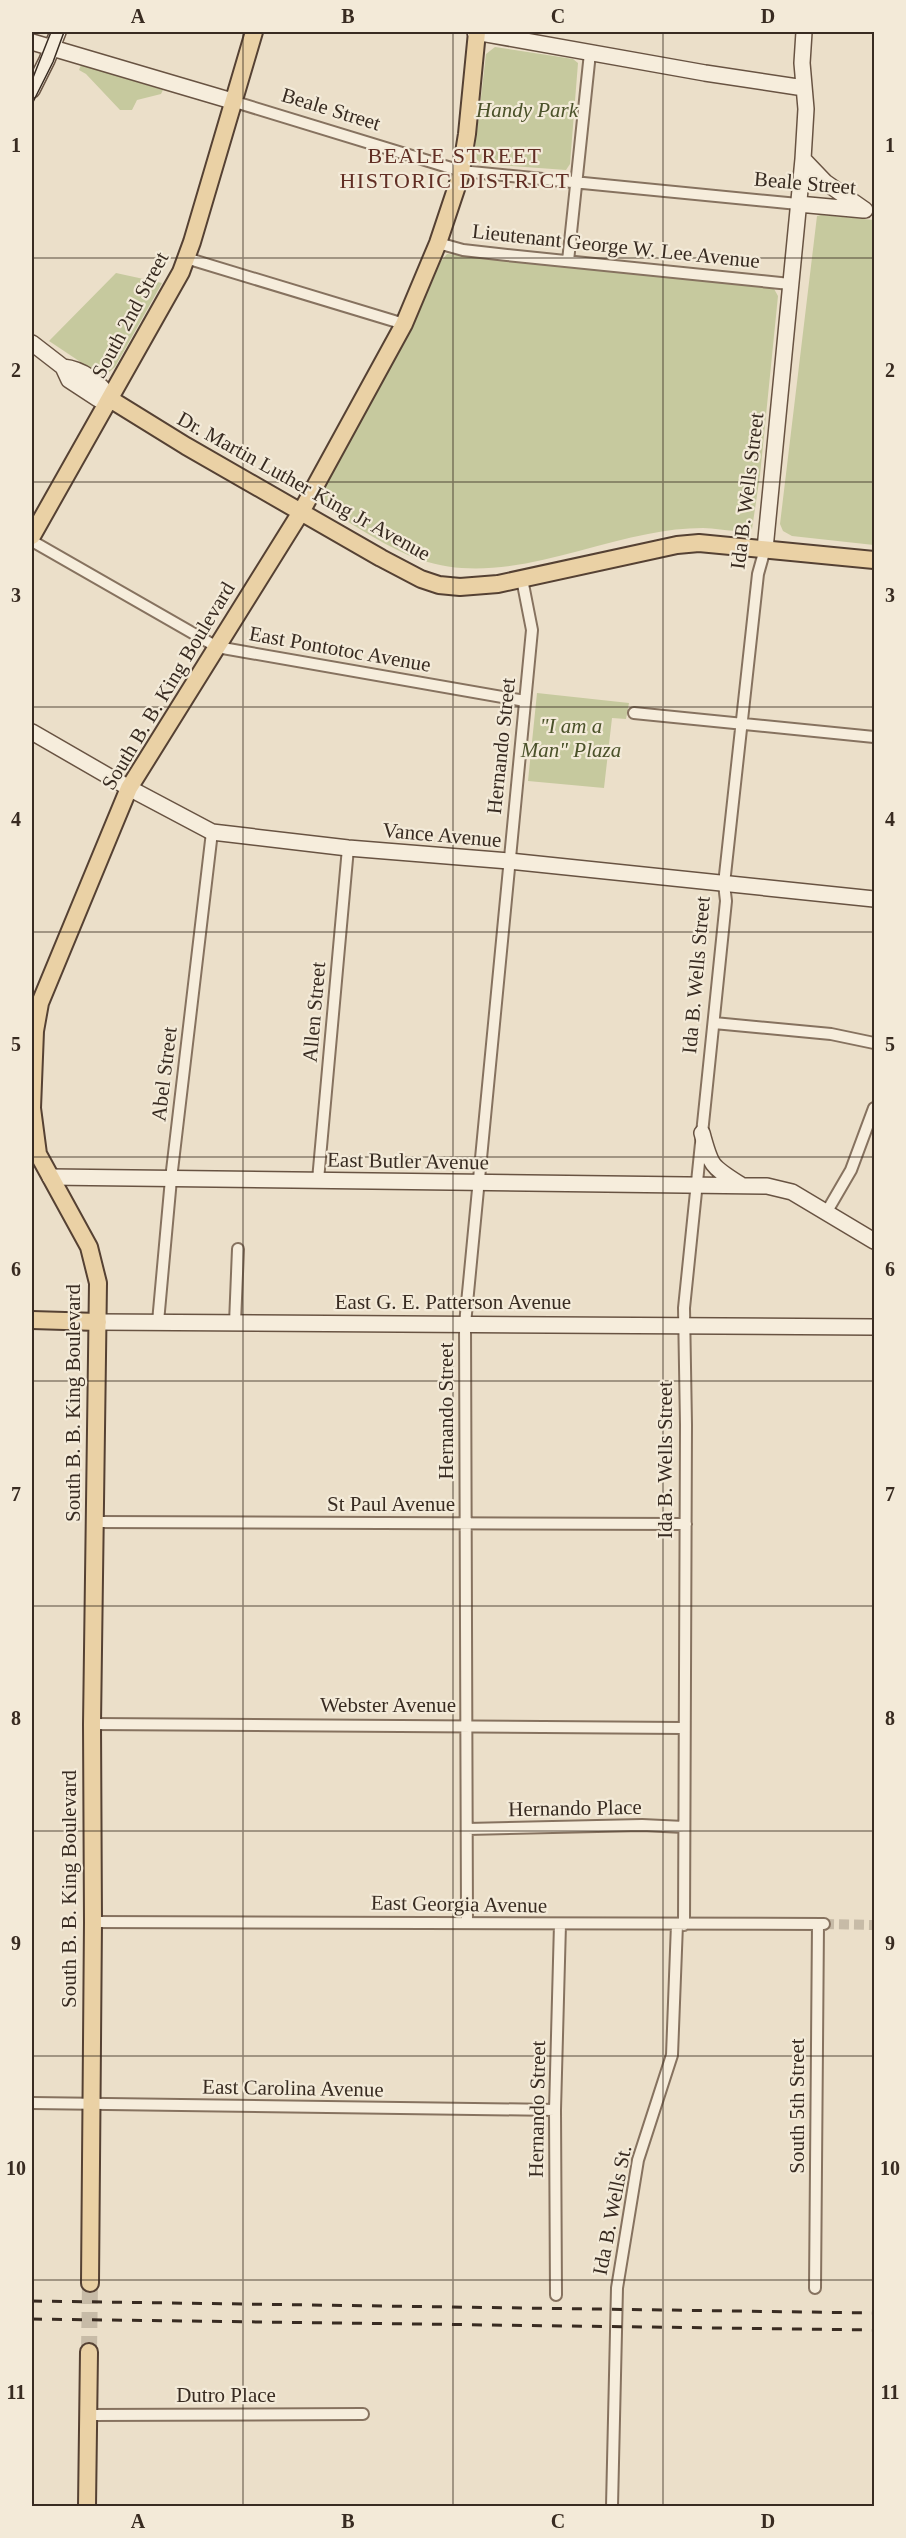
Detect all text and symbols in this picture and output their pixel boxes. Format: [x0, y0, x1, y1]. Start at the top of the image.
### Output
text: A [131, 5, 146, 27]
text: B [341, 5, 355, 27]
text: C [551, 5, 565, 27]
text: D [761, 5, 775, 27]
street label: Beale Street [279, 83, 383, 135]
park label: Handy Park [475, 98, 579, 122]
text: 1 [11, 134, 21, 156]
text: 1 [885, 134, 895, 156]
district label: BEALE STREET HISTORIC DISTRICT [339, 143, 571, 193]
street label: Beale Street [753, 167, 857, 199]
street label: Lieutenant George W. Lee Avenue [471, 219, 761, 273]
street label: South 2nd Street [87, 247, 174, 382]
text: 2 [11, 359, 21, 381]
text: 2 [885, 359, 895, 381]
street label: Dr. Martin Luther King Jr Avenue [173, 406, 435, 566]
street label: Ida B. Wells Street [725, 411, 769, 571]
street label: South B. B. King Boulevard [96, 577, 240, 794]
text: 3 [11, 584, 21, 606]
text: 3 [885, 584, 895, 606]
street label: East Pontotoc Avenue [247, 621, 433, 677]
street label: Hernando Street [482, 676, 520, 815]
park label: "I am a Man" Plaza [520, 714, 621, 762]
text: 4 [11, 808, 21, 830]
text: 4 [885, 808, 895, 830]
street label: Vance Avenue [382, 818, 502, 852]
street label: Ida B. Wells Street [677, 895, 715, 1055]
street label: Allen Street [298, 961, 330, 1063]
street label: Abel Street [146, 1025, 182, 1123]
text: 5 [11, 1033, 21, 1055]
text: 5 [885, 1033, 895, 1055]
street label: East Butler Avenue [327, 1148, 489, 1174]
text: 6 [11, 1258, 21, 1280]
text: 6 [885, 1258, 895, 1280]
street label: South B. B. King Boulevard [61, 1284, 85, 1522]
street label: East G. E. Patterson Avenue [335, 1290, 571, 1314]
street label: Hernando Street [434, 1342, 458, 1480]
street label: Ida B. Wells Street [653, 1381, 677, 1539]
text: 7 [11, 1483, 21, 1505]
text: 7 [885, 1483, 895, 1505]
street label: St Paul Avenue [327, 1492, 455, 1516]
street label: Webster Avenue [320, 1693, 456, 1717]
text: 8 [11, 1707, 21, 1729]
text: 8 [885, 1707, 895, 1729]
street label: South B. B. King Boulevard [57, 1770, 81, 2008]
street label: Hernando Place [508, 1795, 642, 1821]
street label: East Georgia Avenue [371, 1890, 547, 1918]
text: 9 [11, 1932, 21, 1954]
text: 9 [885, 1932, 895, 1954]
street label: South 5th Street [785, 2038, 809, 2174]
street label: Hernando Street [524, 2040, 550, 2178]
street label: East Carolina Avenue [202, 2074, 384, 2102]
street label: Ida B. Wells St. [588, 2143, 636, 2277]
text: 10 [6, 2157, 26, 2179]
text: 10 [880, 2157, 900, 2179]
text: 11 [7, 2381, 25, 2403]
text: 11 [881, 2381, 899, 2403]
street label: Dutro Place [176, 2383, 276, 2407]
text: A [131, 2510, 146, 2532]
text: B [341, 2510, 355, 2532]
text: C [551, 2510, 565, 2532]
text: D [761, 2510, 775, 2532]

